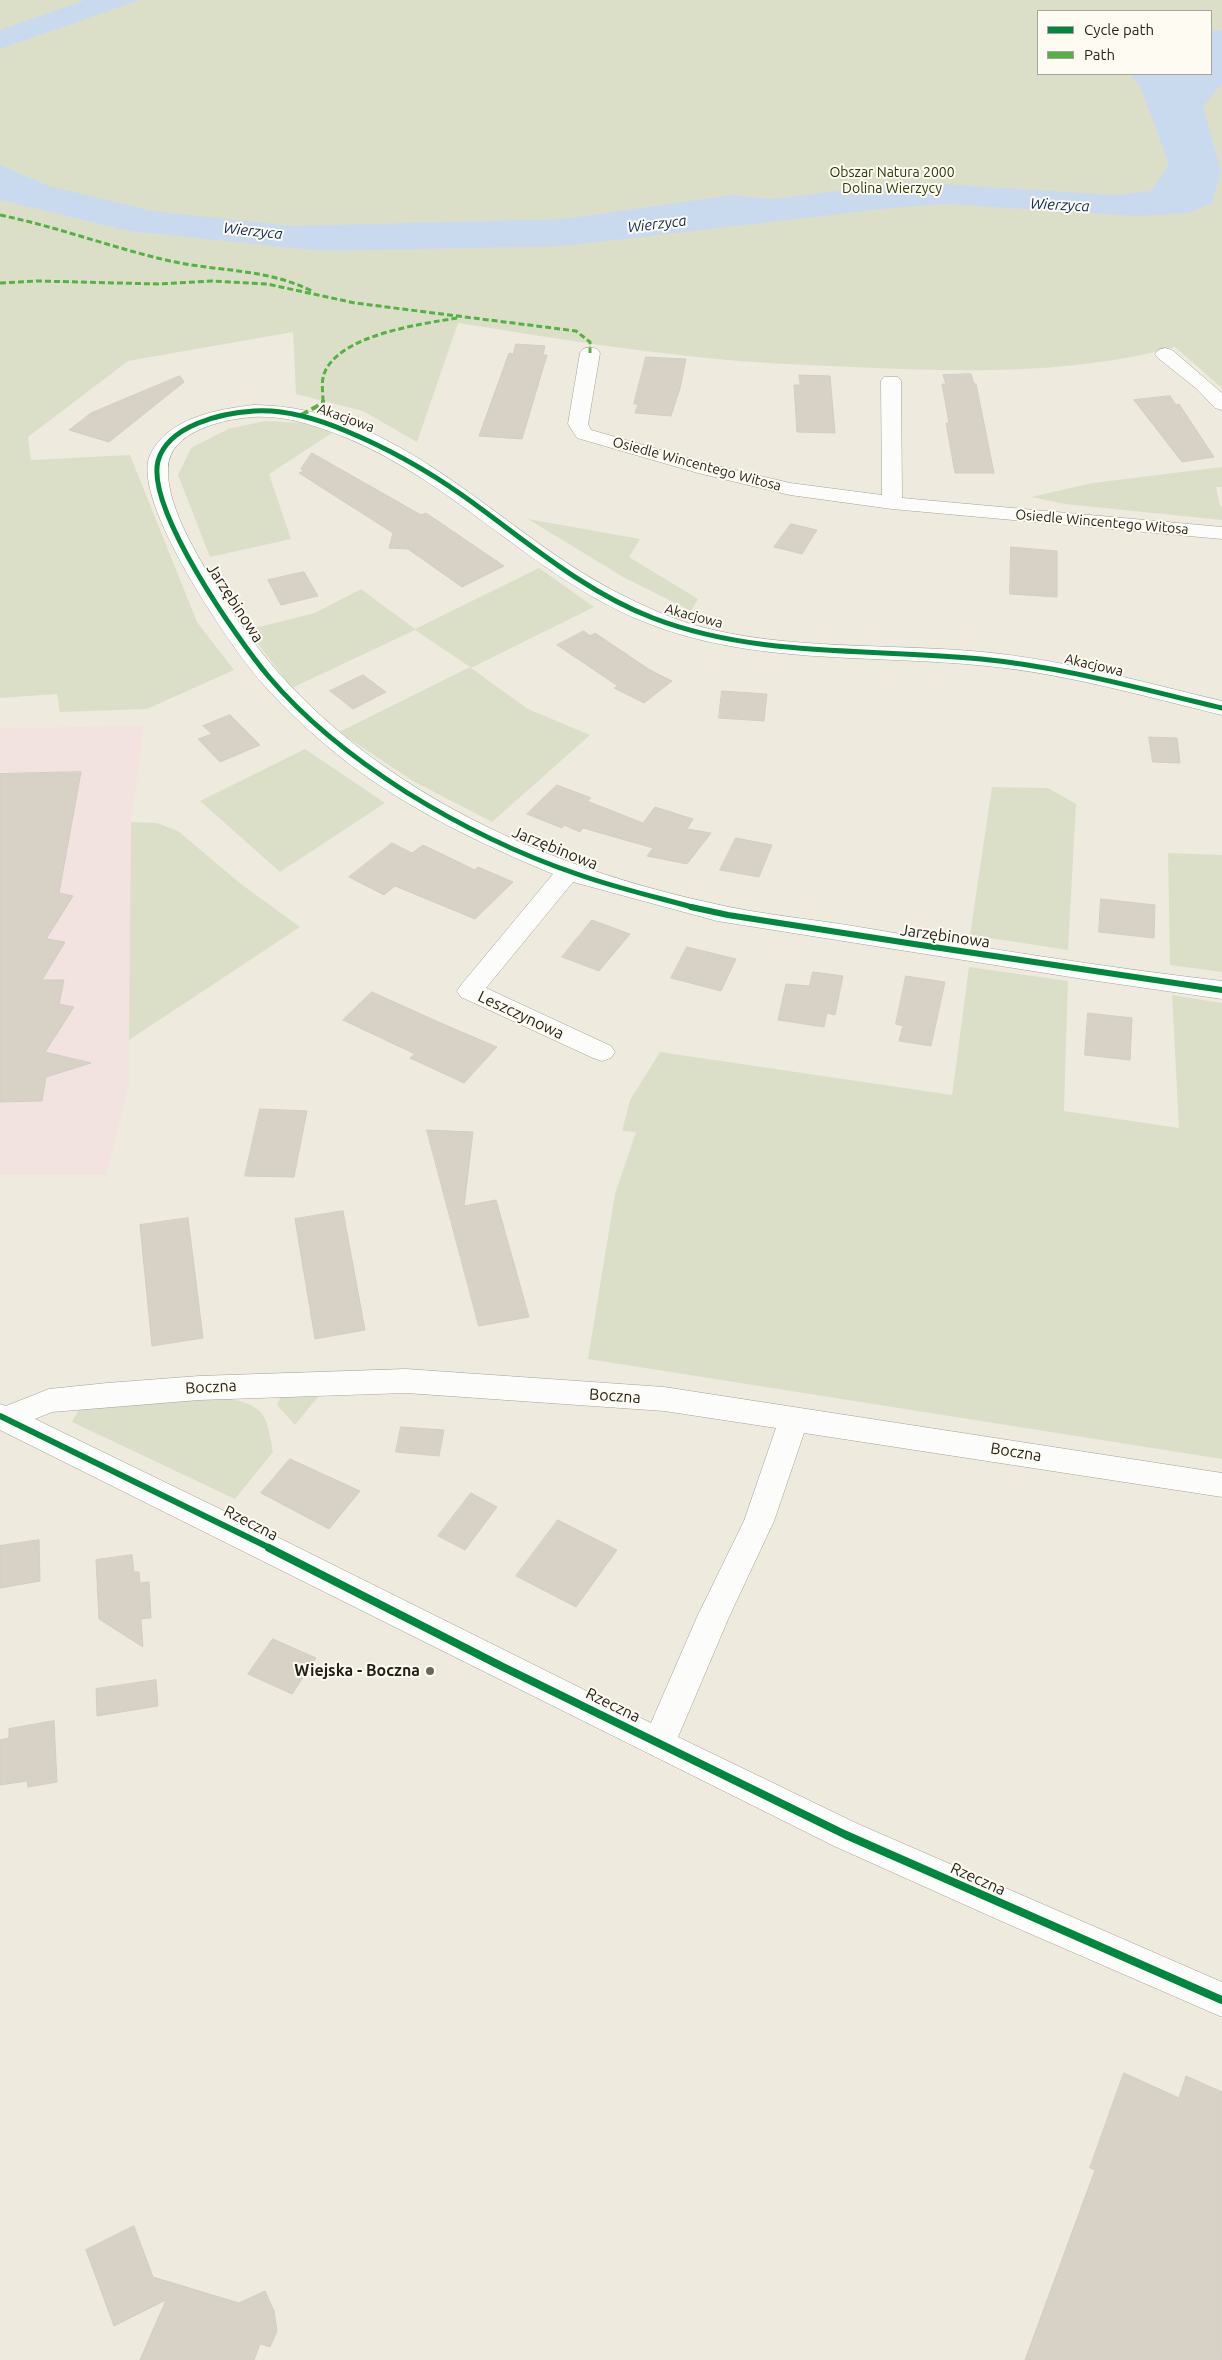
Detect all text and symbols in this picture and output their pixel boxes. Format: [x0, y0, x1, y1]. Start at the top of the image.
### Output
legend [1037, 10, 1212, 75]
text: Cycle path [1084, 21, 1154, 38]
text: Path [1084, 46, 1115, 63]
park label: Obszar Natura 2000 Dolina Wierzycy [829, 164, 955, 196]
water label: Wierzyca [1030, 194, 1090, 216]
water label: Wierzyca [626, 211, 688, 237]
water label: Wierzyca [223, 219, 283, 243]
street label: Akacjowa [315, 400, 377, 436]
street label: Osiedle Wincentego Witosa [611, 433, 783, 495]
street label: Osiedle Wincentego Witosa [1015, 506, 1189, 538]
street label: Jarzębinowa [202, 560, 268, 646]
street label: Akacjowa [663, 600, 725, 632]
street label: Akacjowa [1063, 650, 1125, 680]
street label: Jarzębinowa [509, 822, 601, 874]
street label: Jarzębinowa [899, 920, 991, 952]
street label: Leszczynowa [475, 987, 567, 1043]
street label: Boczna [185, 1376, 237, 1398]
street label: Boczna [589, 1385, 641, 1407]
street label: Boczna [989, 1438, 1043, 1466]
street label: Rzeczna [221, 1501, 281, 1545]
place label: Wiejska - Boczna [294, 1661, 420, 1681]
marker: Wiejska - Boczna [424, 1665, 436, 1677]
street label: Rzeczna [583, 1684, 643, 1726]
street label: Rzeczna [947, 1858, 1009, 1900]

